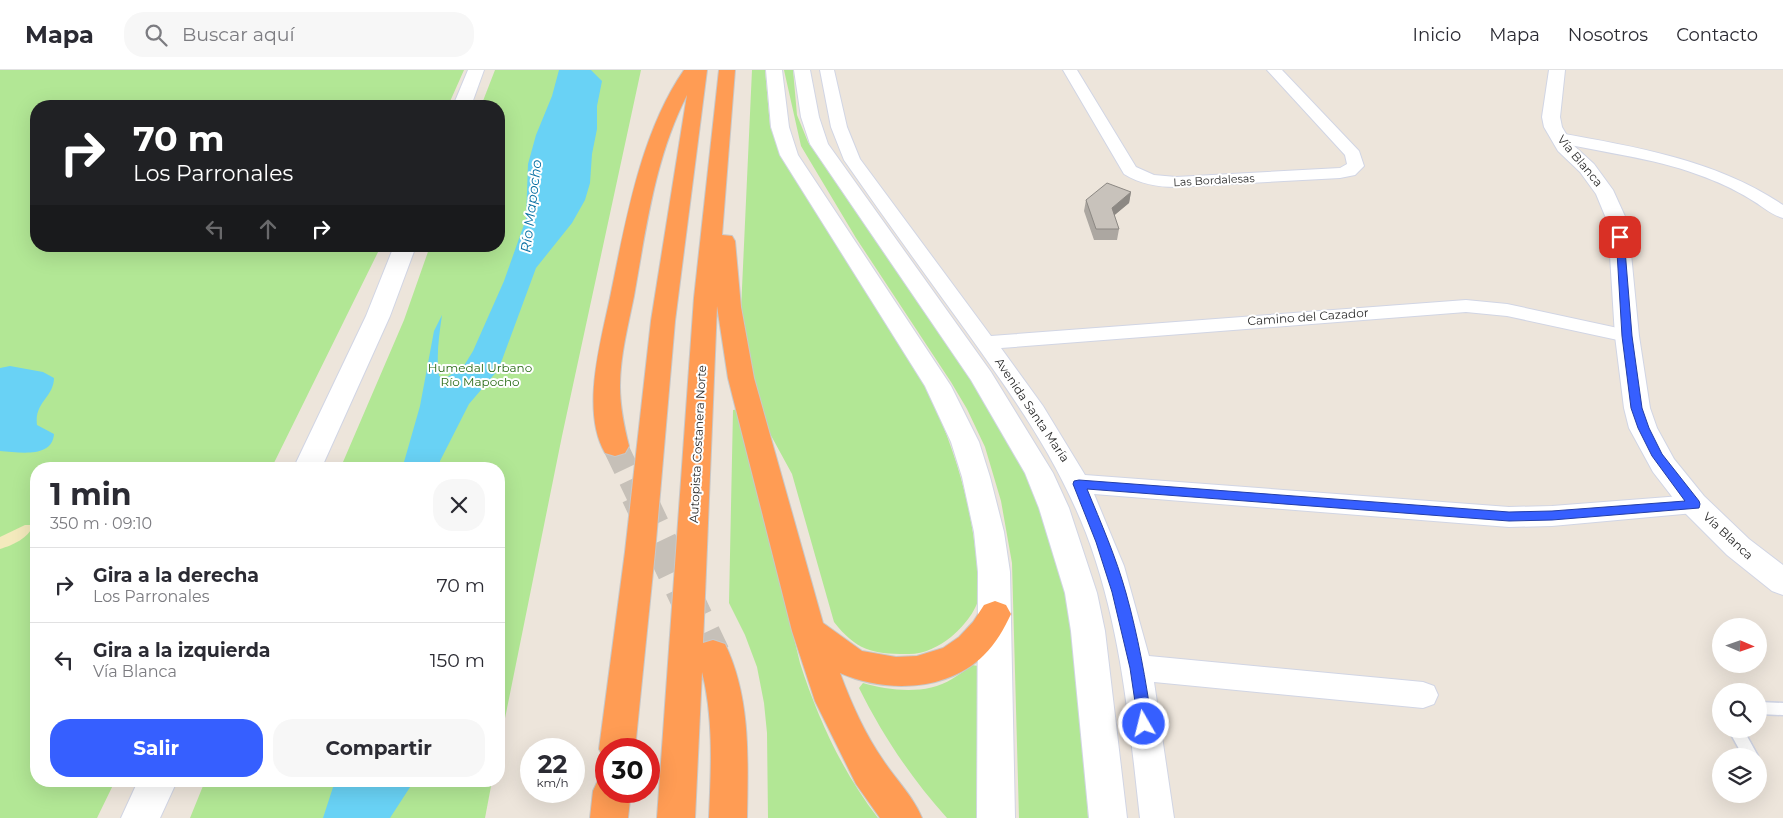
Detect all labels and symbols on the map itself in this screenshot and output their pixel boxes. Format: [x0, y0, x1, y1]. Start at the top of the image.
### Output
street label: Vía Blanca [1554, 132, 1606, 190]
water label: Río Mapocho [516, 158, 546, 253]
street label: Las Bordalesas [1173, 171, 1256, 189]
pin [1599, 216, 1641, 258]
street label: Camino del Cazador [1247, 305, 1369, 328]
street label: Avenida Santa María [992, 355, 1073, 465]
park label: Humedal Urbano Río Mapocho [428, 360, 532, 389]
street label: Autopista Costanera Norte [686, 365, 709, 523]
street label: Vía Blanca [1700, 509, 1756, 563]
north arrow [1712, 618, 1768, 672]
position arrow [1117, 697, 1169, 749]
speed limit sign: 30 [595, 738, 660, 803]

